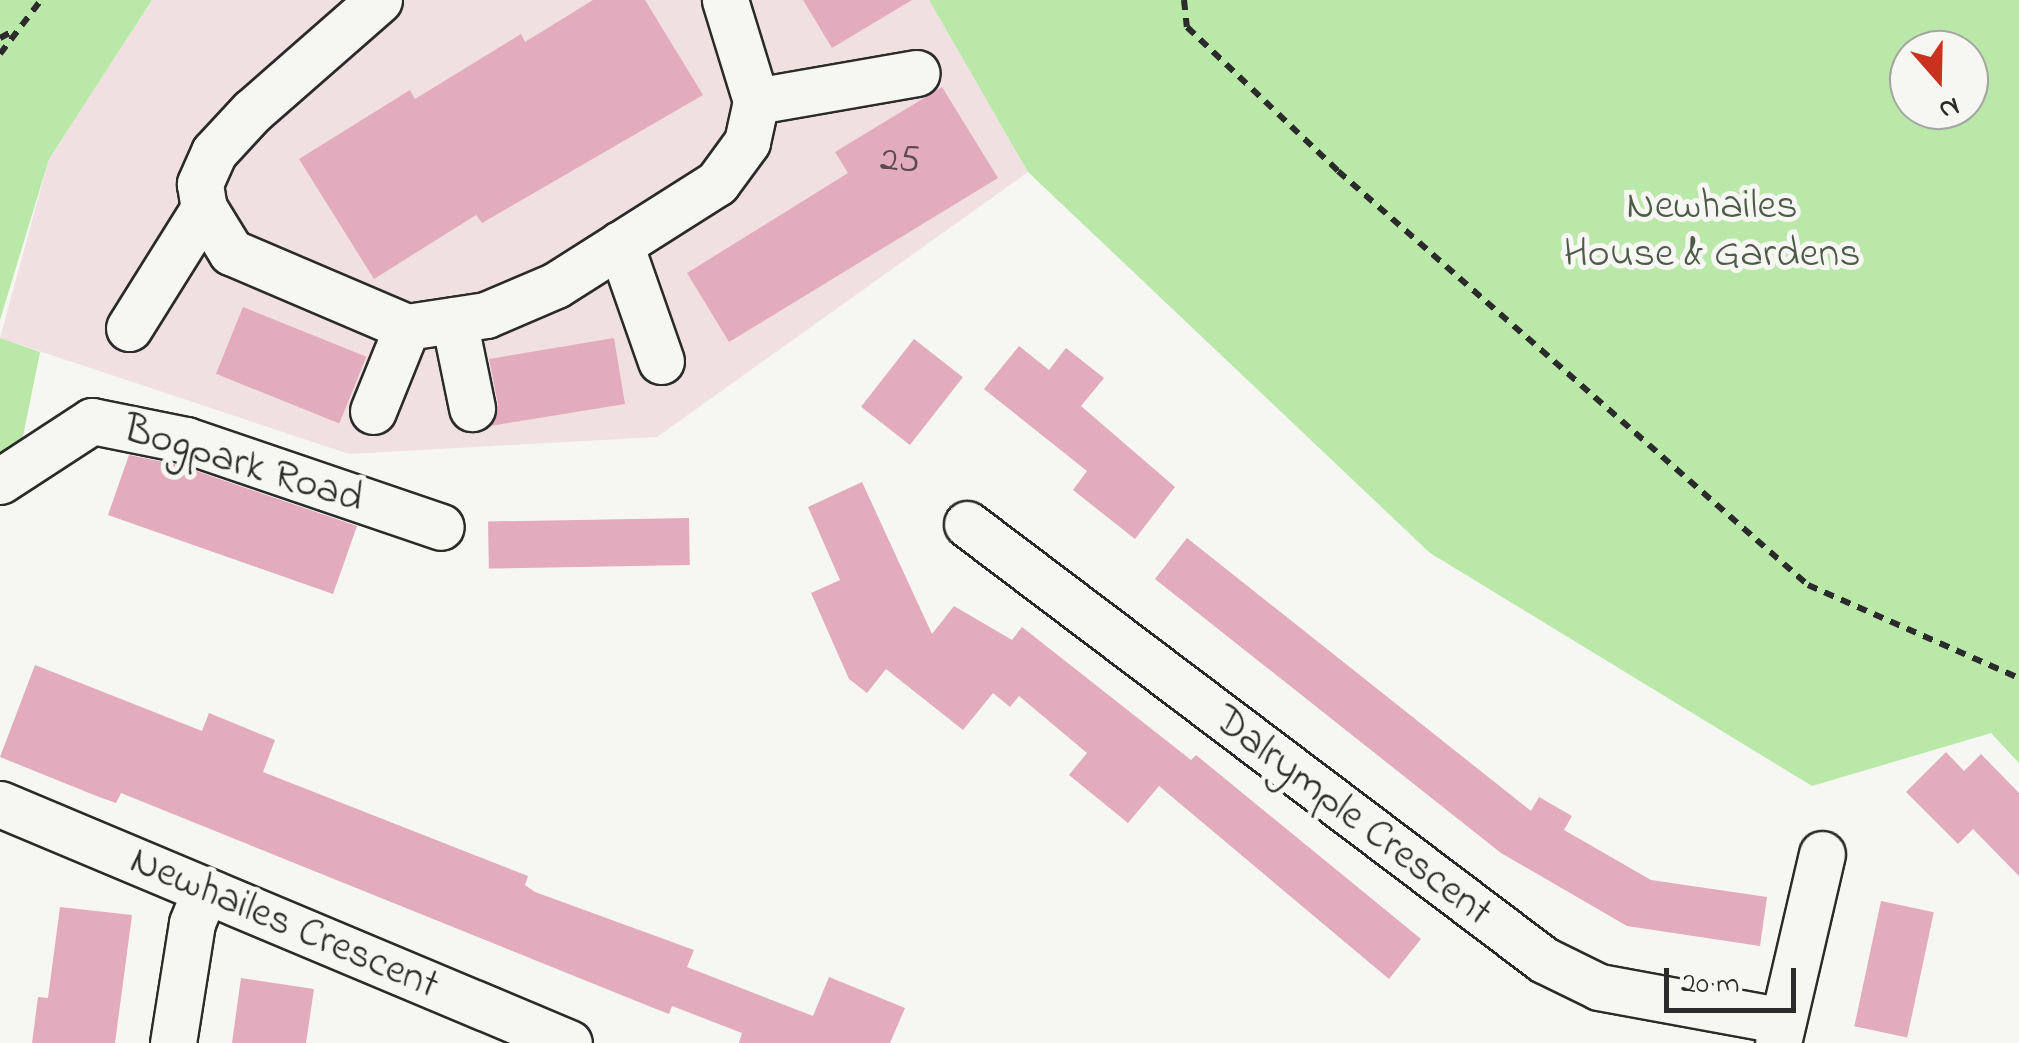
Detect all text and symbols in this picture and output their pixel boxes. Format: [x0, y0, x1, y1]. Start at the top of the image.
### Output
north arrow [1889, 30, 1989, 130]
text: N [1933, 84, 1965, 129]
house number: 25 [880, 139, 920, 185]
park label: Newhailes House & Gardens [1563, 182, 1861, 280]
street label: Bogpark Road [117, 405, 369, 525]
street label: Dalrymple Crescent [1203, 696, 1501, 938]
street label: Newhailes Crescent [122, 836, 446, 1012]
scale bar [1669, 948, 1802, 1010]
text: 20 m [1681, 963, 1740, 1007]

